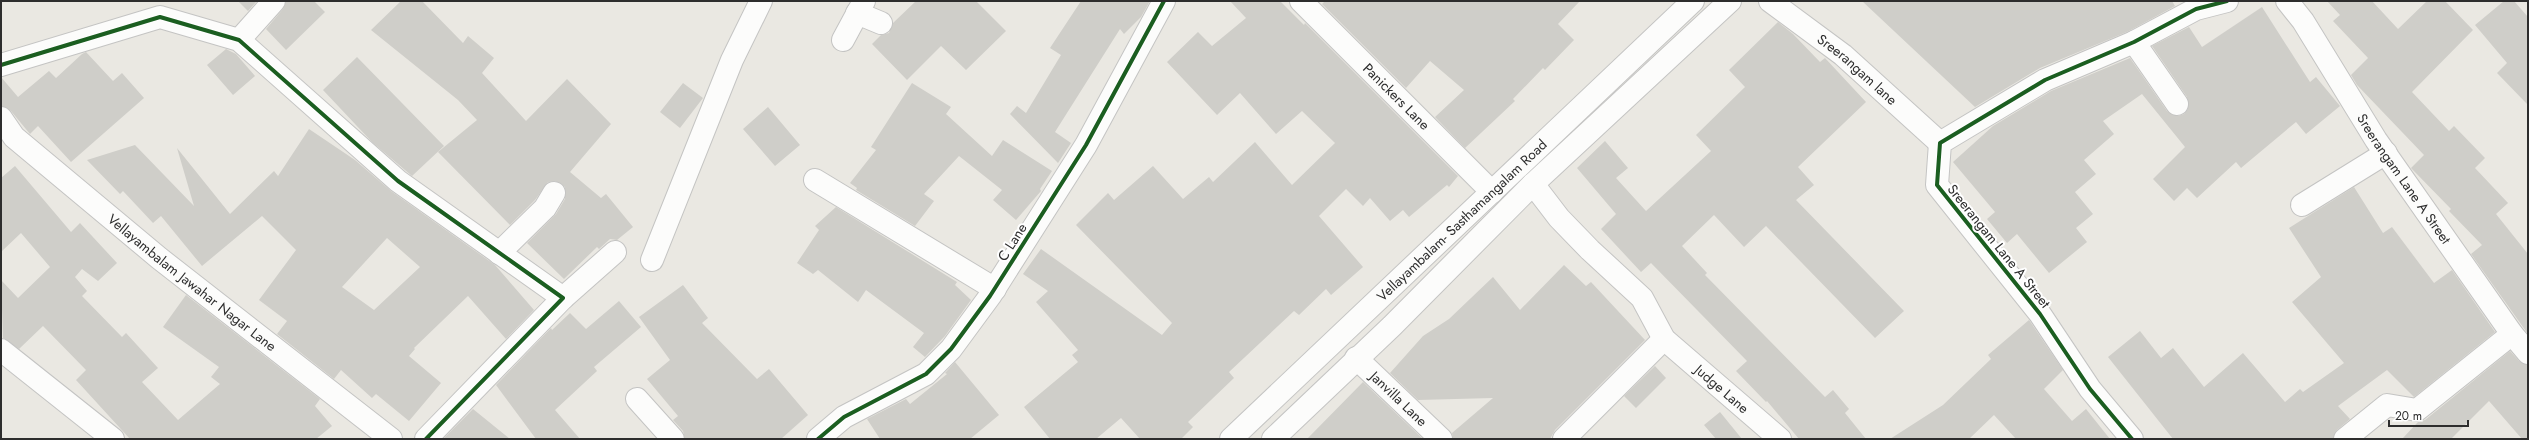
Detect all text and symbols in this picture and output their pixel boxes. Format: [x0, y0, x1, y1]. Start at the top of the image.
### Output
street label: Sreerangam lane [1813, 29, 1902, 110]
street label: Panickers Lane [1359, 59, 1434, 134]
street label: Sreerangam Lane A Street [2352, 110, 2456, 249]
street label: Vellayambalam- Sasthamangalam Road [1372, 135, 1551, 306]
street label: Sreerangam Lane A Street [1943, 180, 2056, 313]
street label: Vellayambalam Jawahar Nagar Lane [103, 209, 281, 356]
street label: C Lane [993, 219, 1031, 265]
street label: Judge Lane [1689, 359, 1753, 418]
street label: Janvilla Lane [1364, 365, 1432, 431]
scale bar [2389, 402, 2468, 428]
text: 20 m [2395, 407, 2422, 425]

